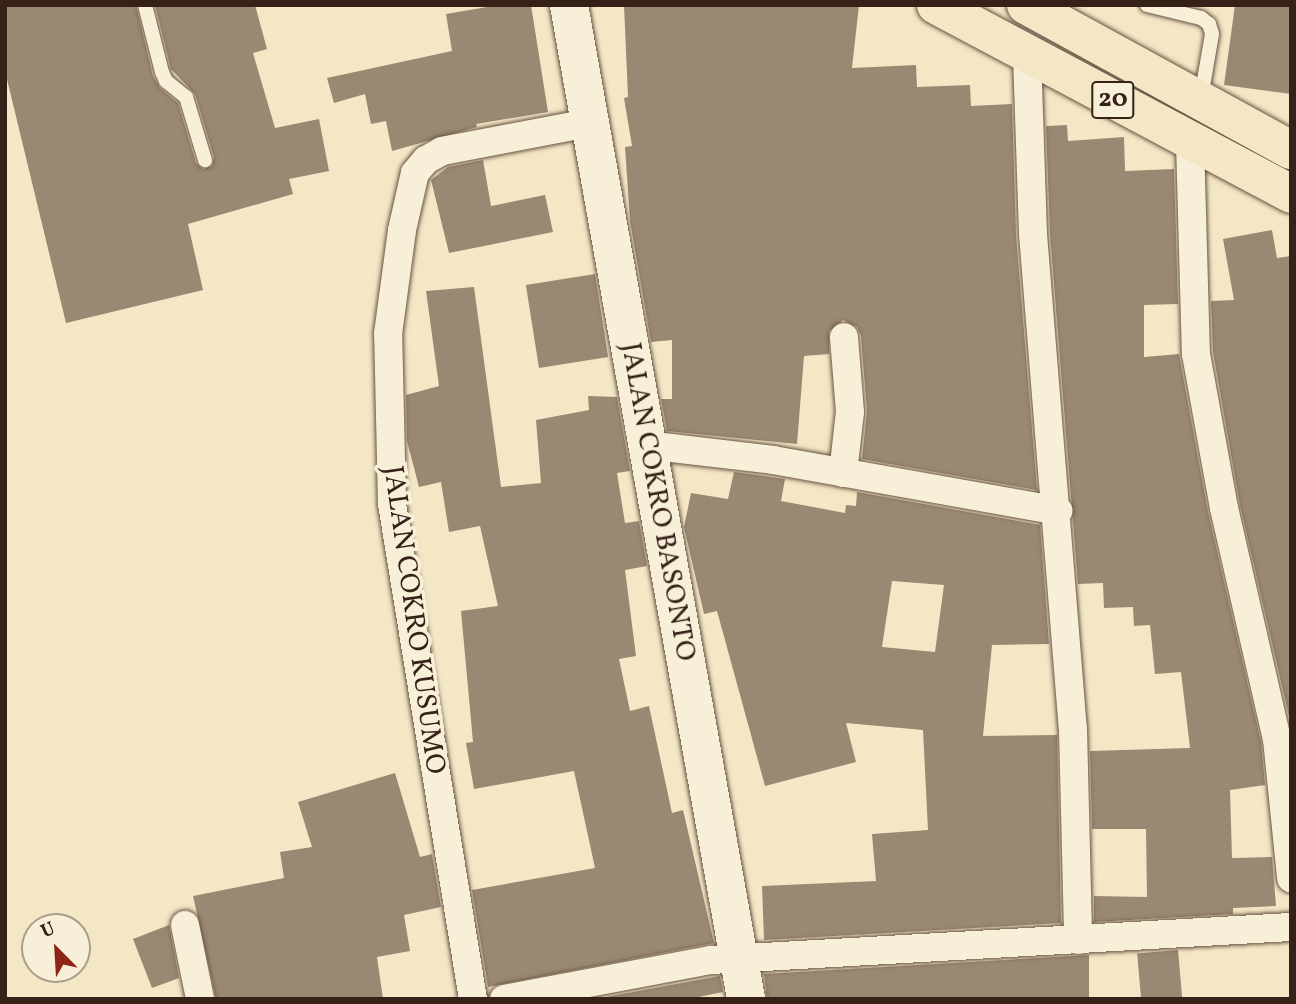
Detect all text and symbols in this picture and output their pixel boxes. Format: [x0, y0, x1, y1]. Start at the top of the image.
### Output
road number: 20 [1090, 78, 1136, 122]
street label: JALAN COKRO BASONTO [612, 340, 702, 664]
street label: JALAN COKRO KUSUMO [375, 464, 451, 776]
north arrow [21, 913, 91, 983]
text: U [37, 916, 60, 945]

